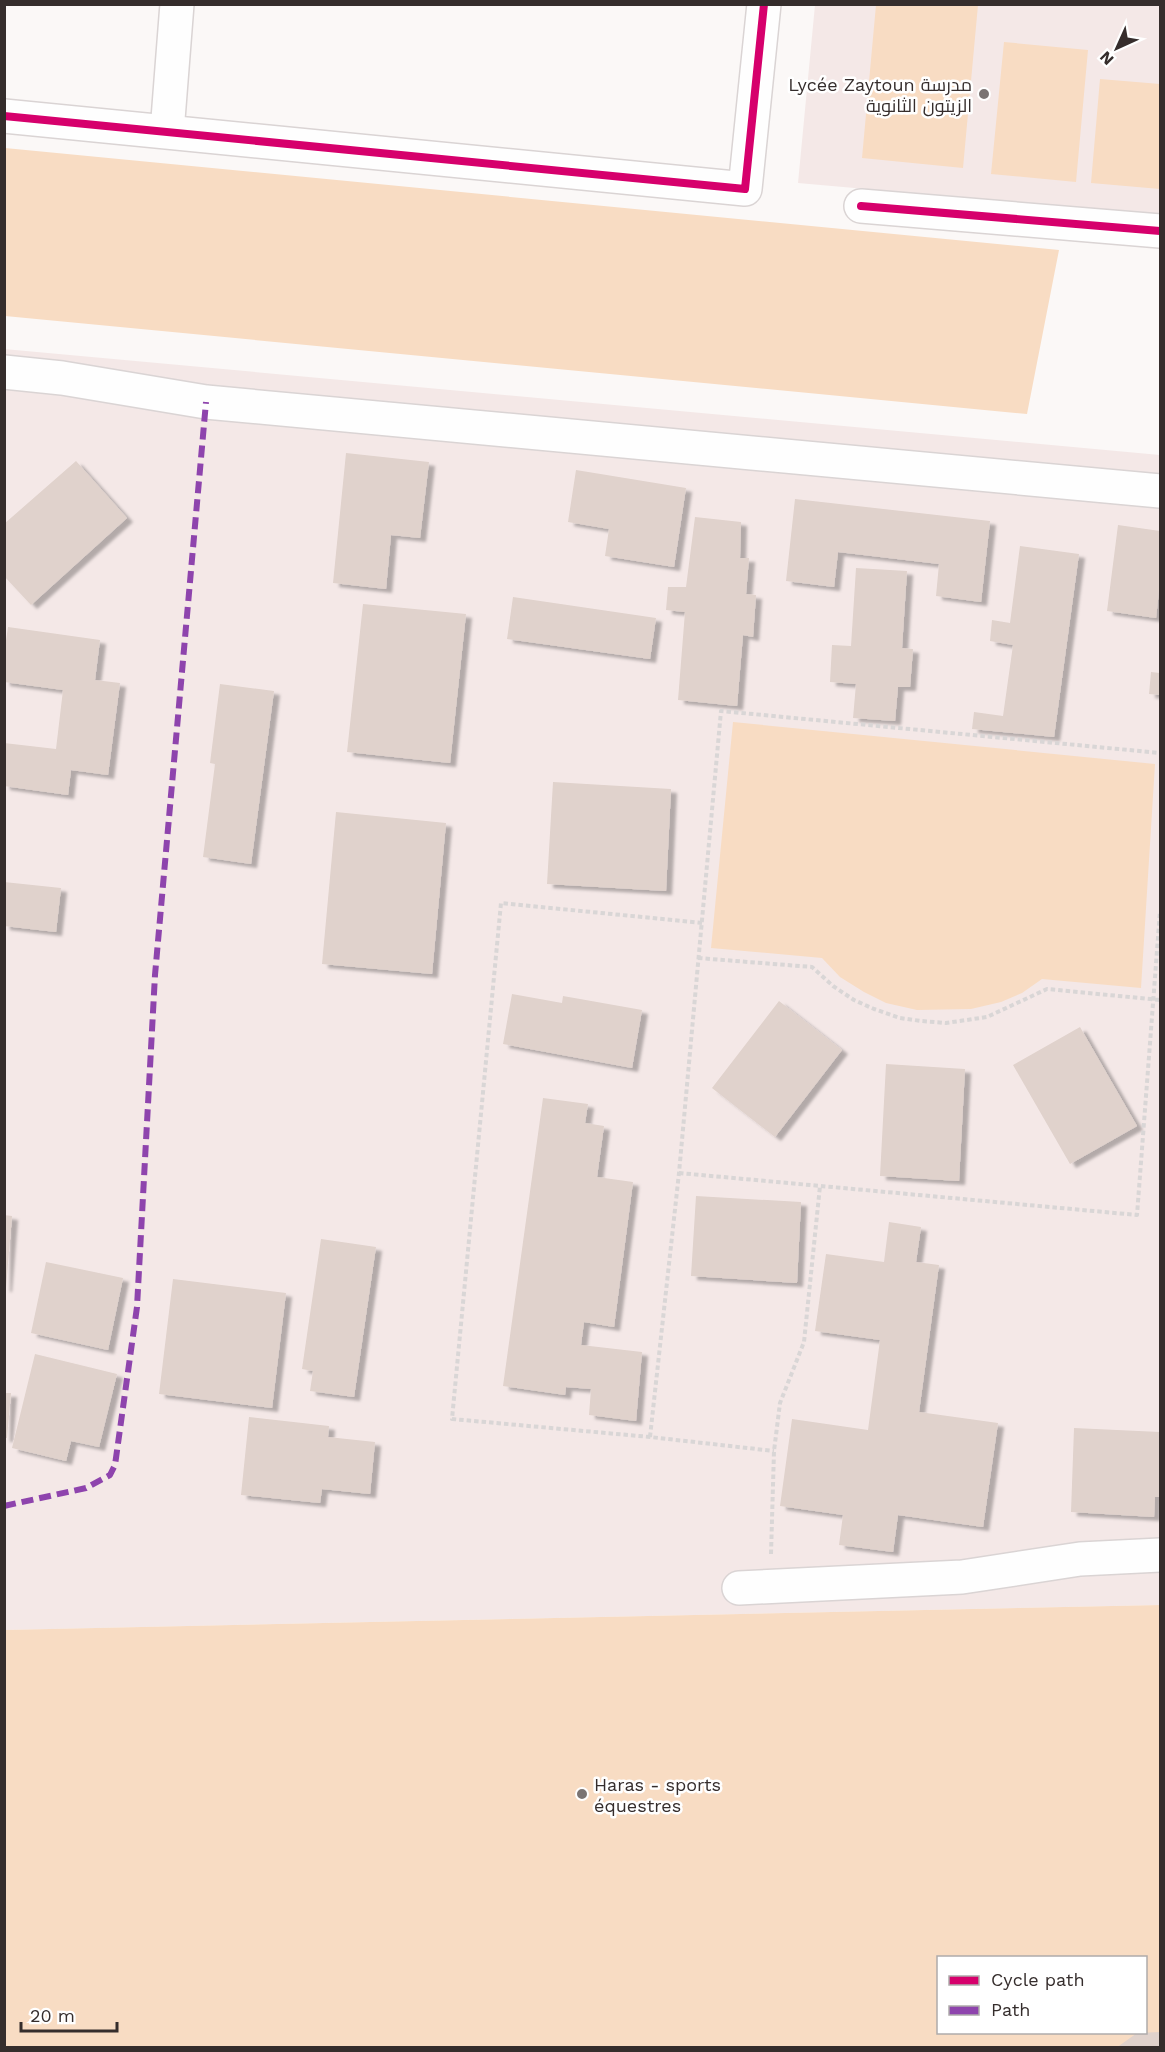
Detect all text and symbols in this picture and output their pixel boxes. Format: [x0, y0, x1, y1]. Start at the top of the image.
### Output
north arrow [1087, 18, 1147, 78]
text: N [1096, 47, 1118, 69]
place label: Lycée Zaytoun مدرسة الزيتون الثانوية [788, 74, 972, 117]
marker: Lycée Zaytoun مدرسة الزيتون الثانوية [977, 87, 991, 101]
place label: Haras - sports équestres [594, 1774, 721, 1816]
marker: Haras - sports équestres [575, 1787, 589, 1801]
legend [937, 1956, 1147, 2034]
text: Cycle path [991, 1969, 1085, 1990]
scale bar [21, 1995, 117, 2033]
text: Path [991, 1999, 1031, 2020]
text: 20 m [30, 2005, 75, 2026]

